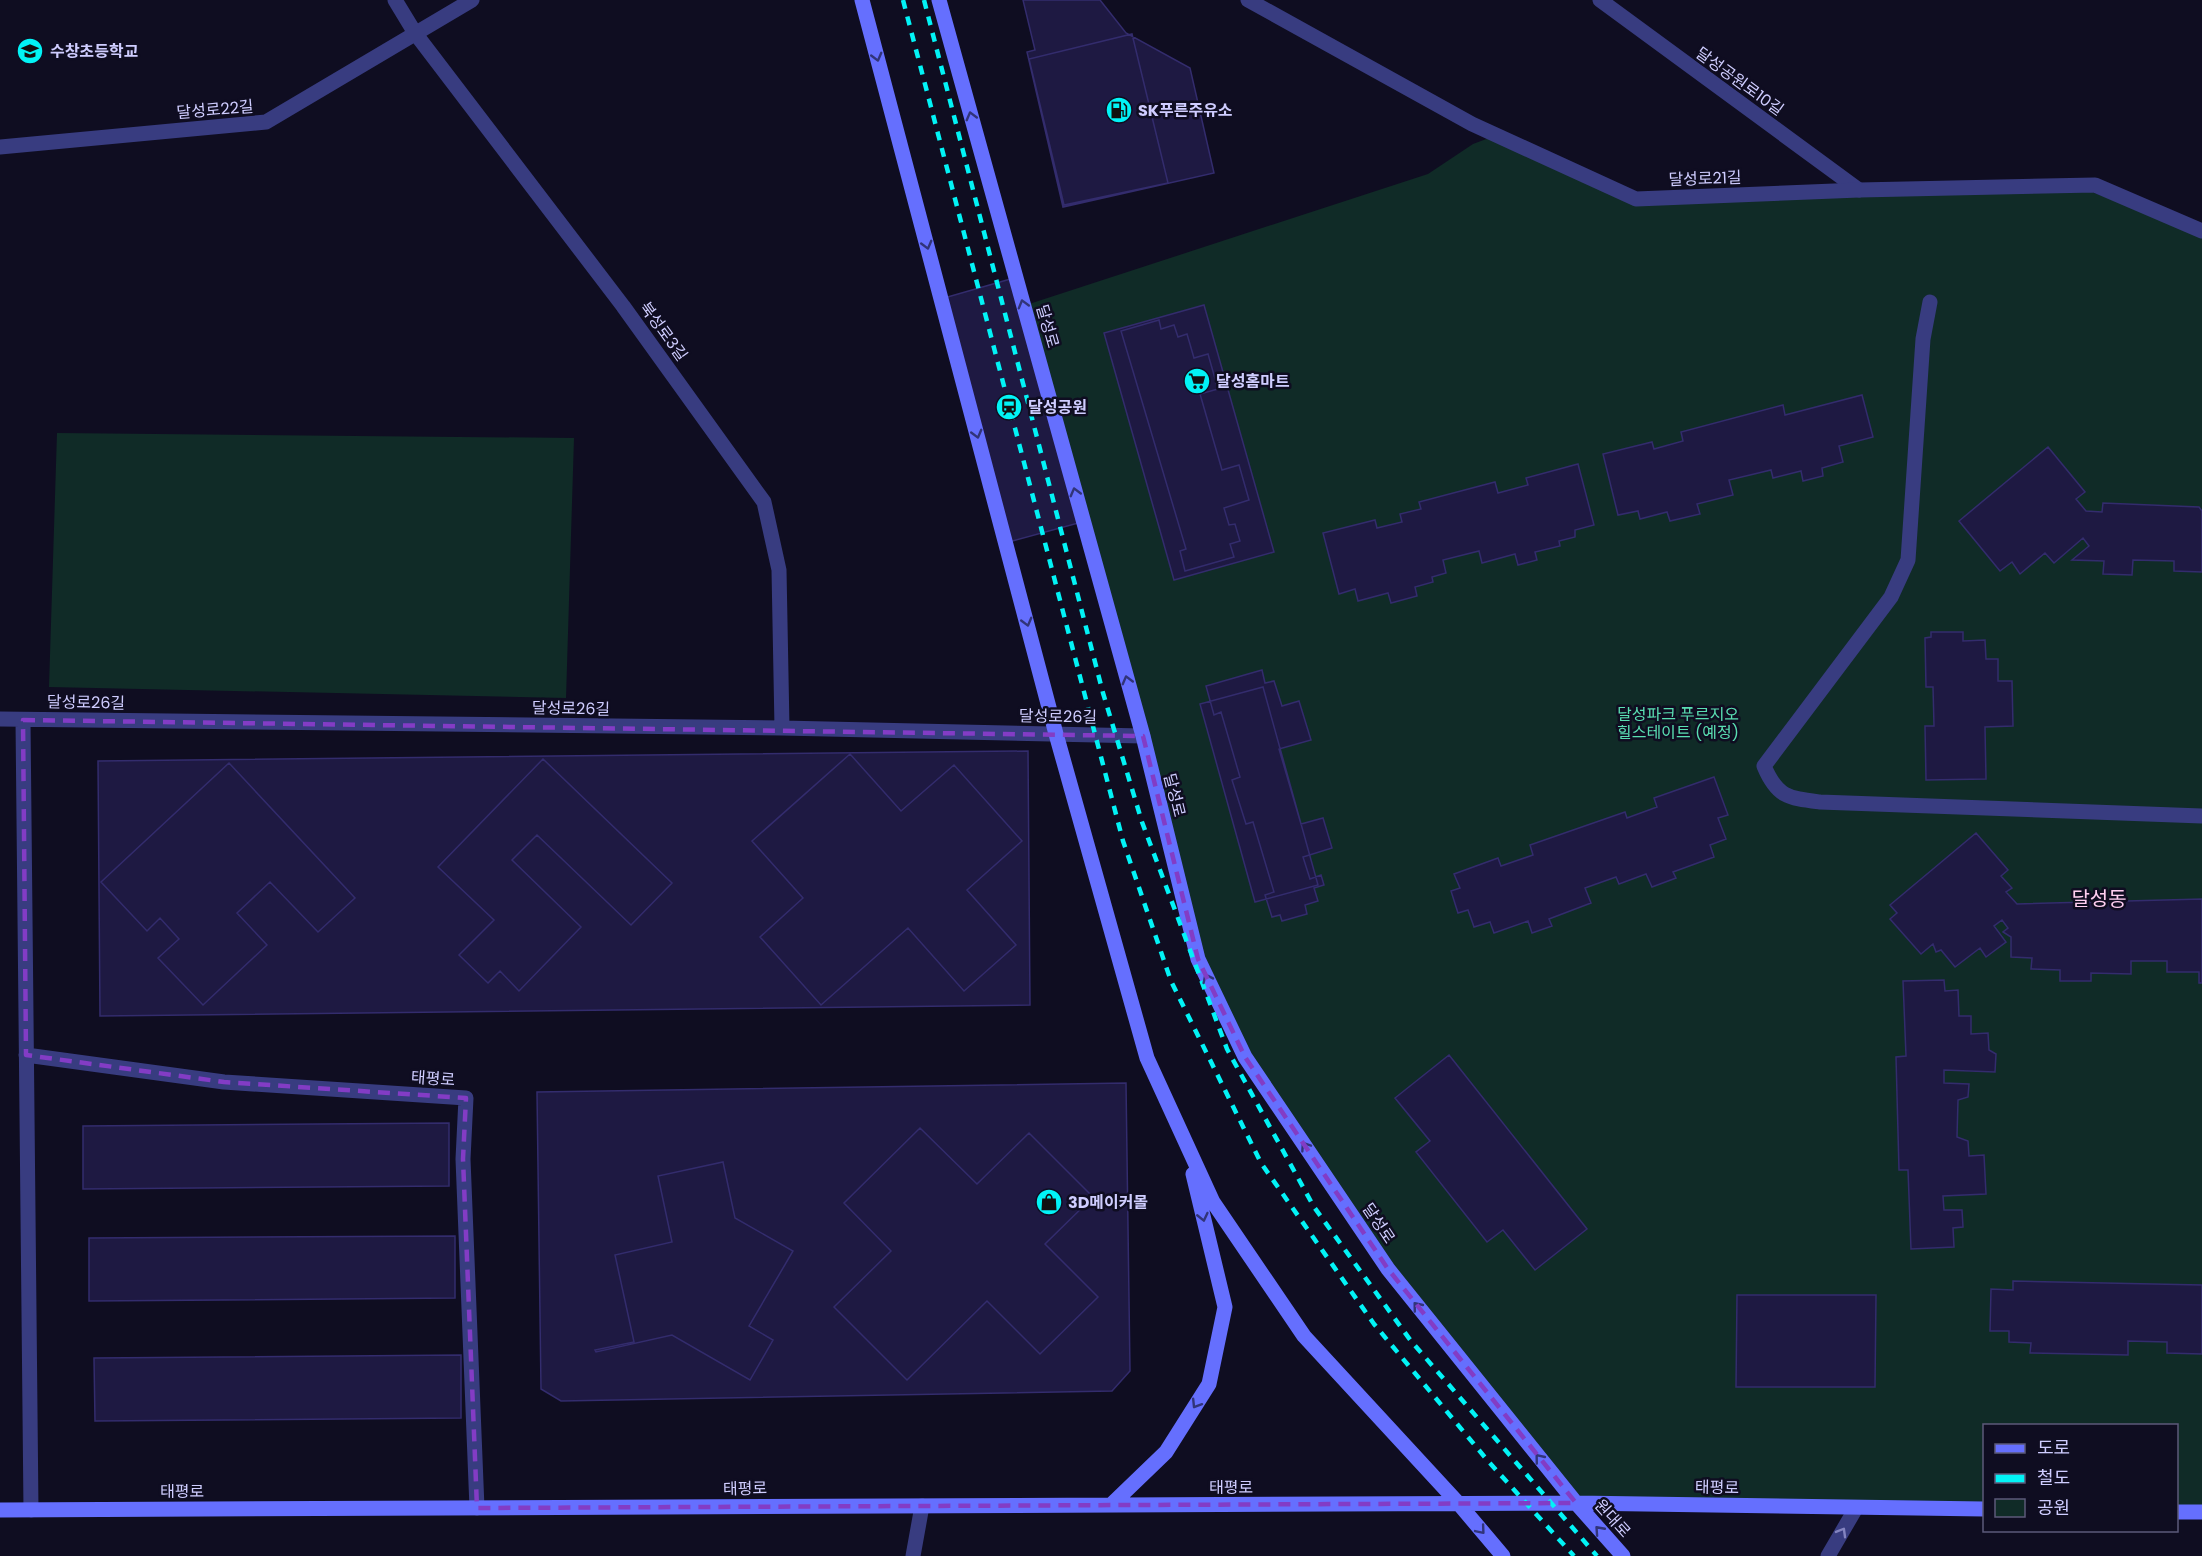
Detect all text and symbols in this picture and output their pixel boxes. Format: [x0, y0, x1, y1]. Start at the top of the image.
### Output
school or university icon: 수창초등학교 [15, 36, 45, 66]
place label: 수창초등학교 [50, 40, 139, 63]
street label: 달성공원로10길 [1691, 42, 1788, 121]
one-way arrow [870, 51, 882, 61]
street label: 달성로22길 [176, 95, 255, 124]
fuel station icon: SK푸른주유소 [1104, 95, 1134, 125]
place label: SK푸른주유소 [1138, 99, 1233, 122]
one-way arrow [965, 111, 978, 121]
street label: 달성로21길 [1668, 166, 1742, 191]
one-way arrow [920, 239, 932, 250]
street label: 북성로3길 [634, 297, 693, 366]
one-way arrow [1018, 299, 1030, 310]
street label: 달성로 [1030, 302, 1065, 351]
supermarket icon: 달성홈마트 [1182, 366, 1212, 396]
place label: 달성홈마트 [1216, 370, 1290, 393]
station icon: 달성공원 [994, 392, 1024, 422]
place label: 달성공원 [1028, 396, 1087, 419]
one-way arrow [969, 428, 982, 438]
one-way arrow [1070, 487, 1082, 498]
one-way arrow [1019, 617, 1032, 627]
one-way arrow [1122, 675, 1134, 686]
street label: 달성로26길 [47, 690, 125, 715]
street label: 달성로26길 [532, 696, 610, 721]
park label: 달성파크 푸르지오 힐스테이트 (예정) [1617, 703, 1739, 744]
street label: 달성로26길 [1019, 704, 1097, 729]
street label: 달성로 [1158, 771, 1191, 820]
district label: 달성동 [2071, 885, 2127, 913]
one-way arrow [1203, 973, 1215, 984]
street label: 태평로 [410, 1065, 456, 1092]
one-way arrow [1301, 1142, 1312, 1153]
shop icon: 3D메이커몰 [1034, 1187, 1064, 1217]
place label: 3D메이커몰 [1068, 1191, 1148, 1214]
street label: 달성로 [1357, 1199, 1401, 1248]
one-way arrow [1196, 1211, 1209, 1221]
one-way arrow [1414, 1301, 1425, 1312]
one-way arrow [1192, 1398, 1204, 1408]
legend [1983, 1424, 2178, 1532]
text: 도로 [2037, 1435, 2070, 1460]
one-way arrow [1536, 1453, 1547, 1464]
text: 철도 [2037, 1465, 2070, 1490]
street label: 태평로 [1209, 1476, 1253, 1499]
street label: 태평로 [1695, 1476, 1740, 1499]
street label: 태평로 [723, 1477, 768, 1500]
street label: 태평로 [160, 1480, 204, 1503]
street label: 원대로 [1589, 1494, 1636, 1543]
text: 공원 [2037, 1495, 2070, 1520]
one-way arrow [1474, 1523, 1485, 1534]
one-way arrow [1595, 1526, 1606, 1537]
one-way arrow [1835, 1528, 1846, 1538]

